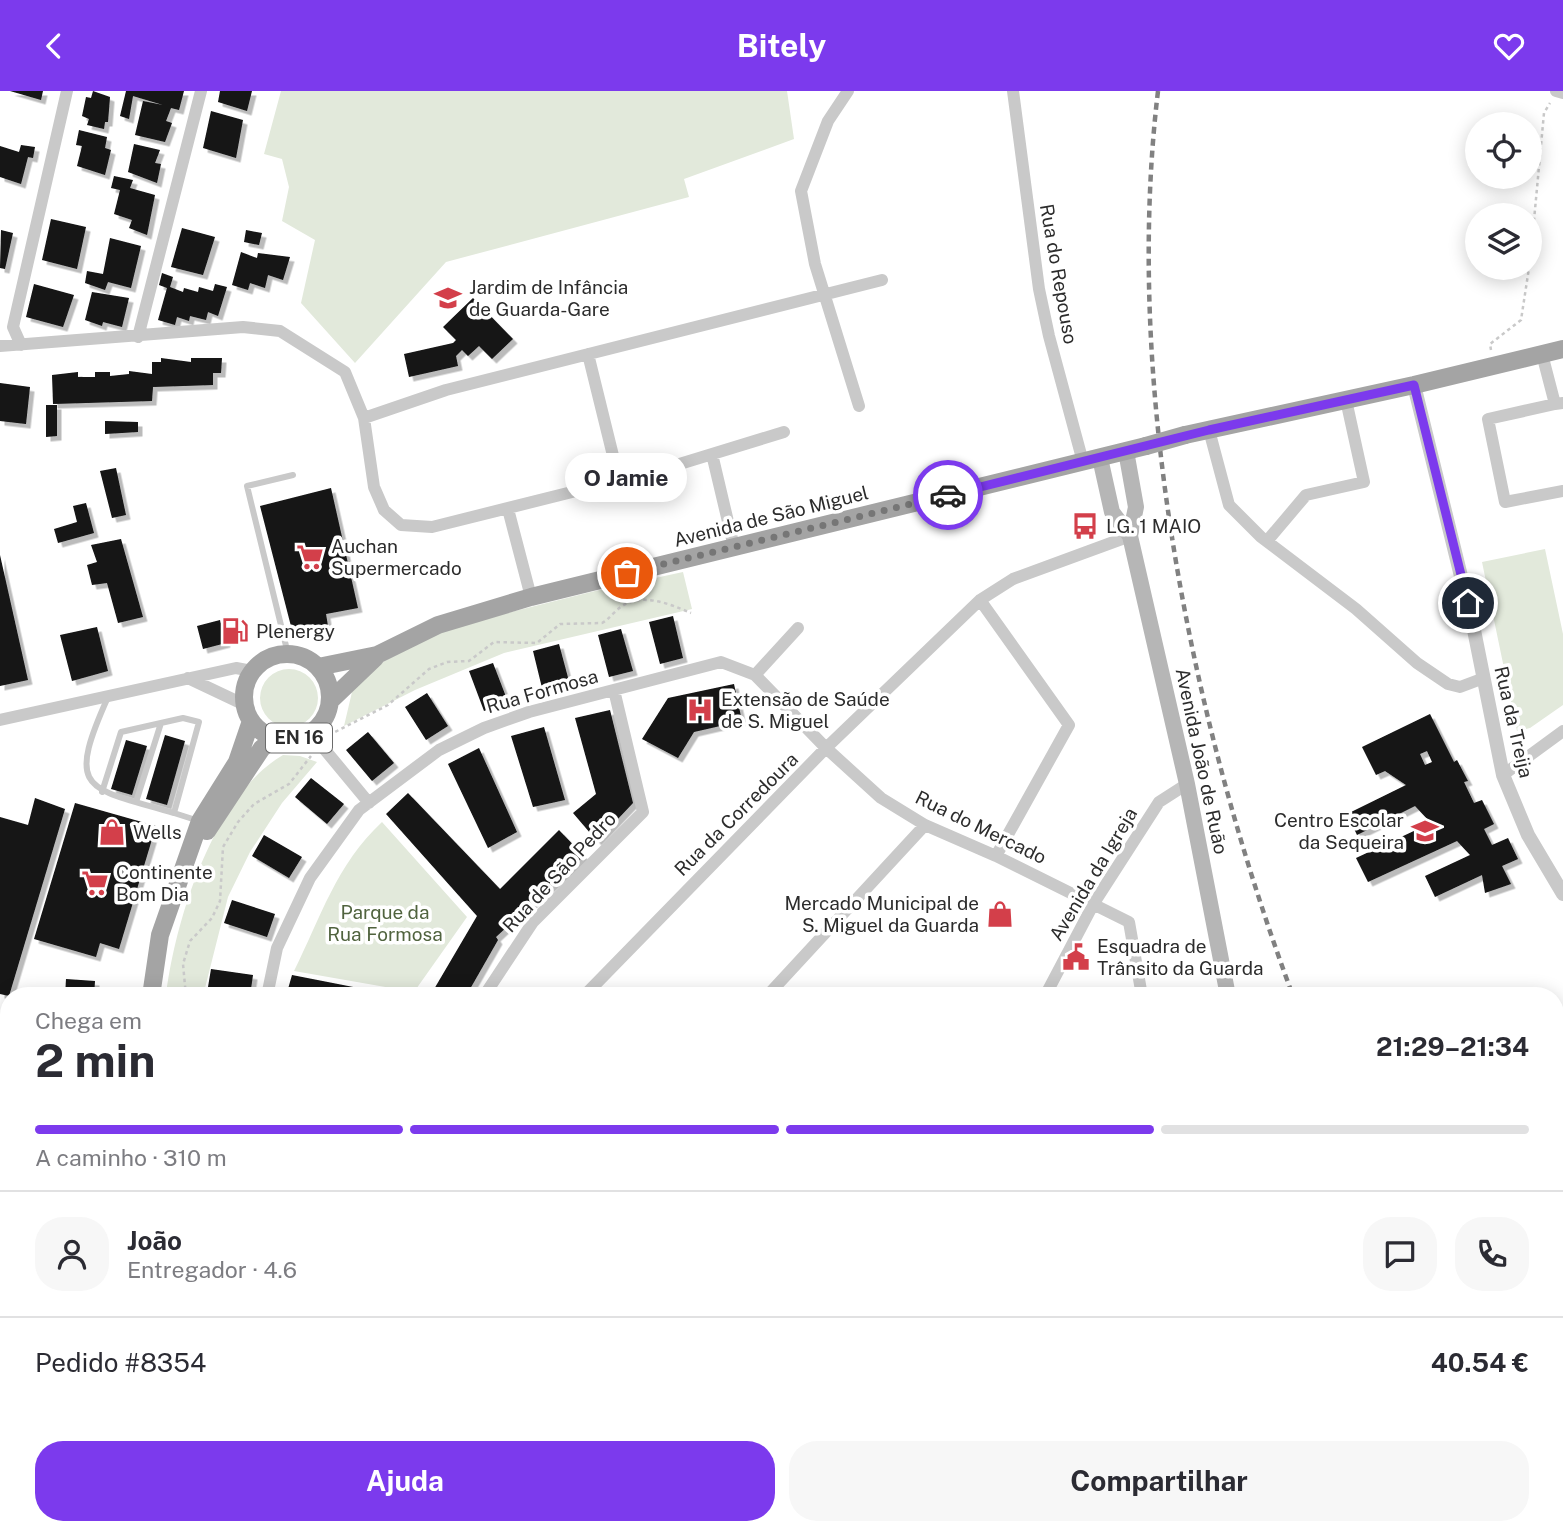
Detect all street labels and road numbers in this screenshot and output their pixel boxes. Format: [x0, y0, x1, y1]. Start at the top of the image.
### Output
street label: Rua do Repouso [1036, 202, 1082, 346]
street label: Avenida de São Miguel [671, 481, 871, 551]
street label: Rua da Treija [1490, 664, 1538, 780]
street label: Rua Formosa [484, 665, 600, 717]
street label: Avenida João de Ruão [1172, 666, 1232, 856]
road number: EN 16 [266, 723, 332, 753]
street label: Rua da Corredoura [670, 748, 802, 880]
street label: Rua do Mercado [912, 786, 1050, 868]
street label: Avenida da Igreja [1045, 803, 1141, 945]
street label: Rua de São Pedro [498, 808, 620, 936]

